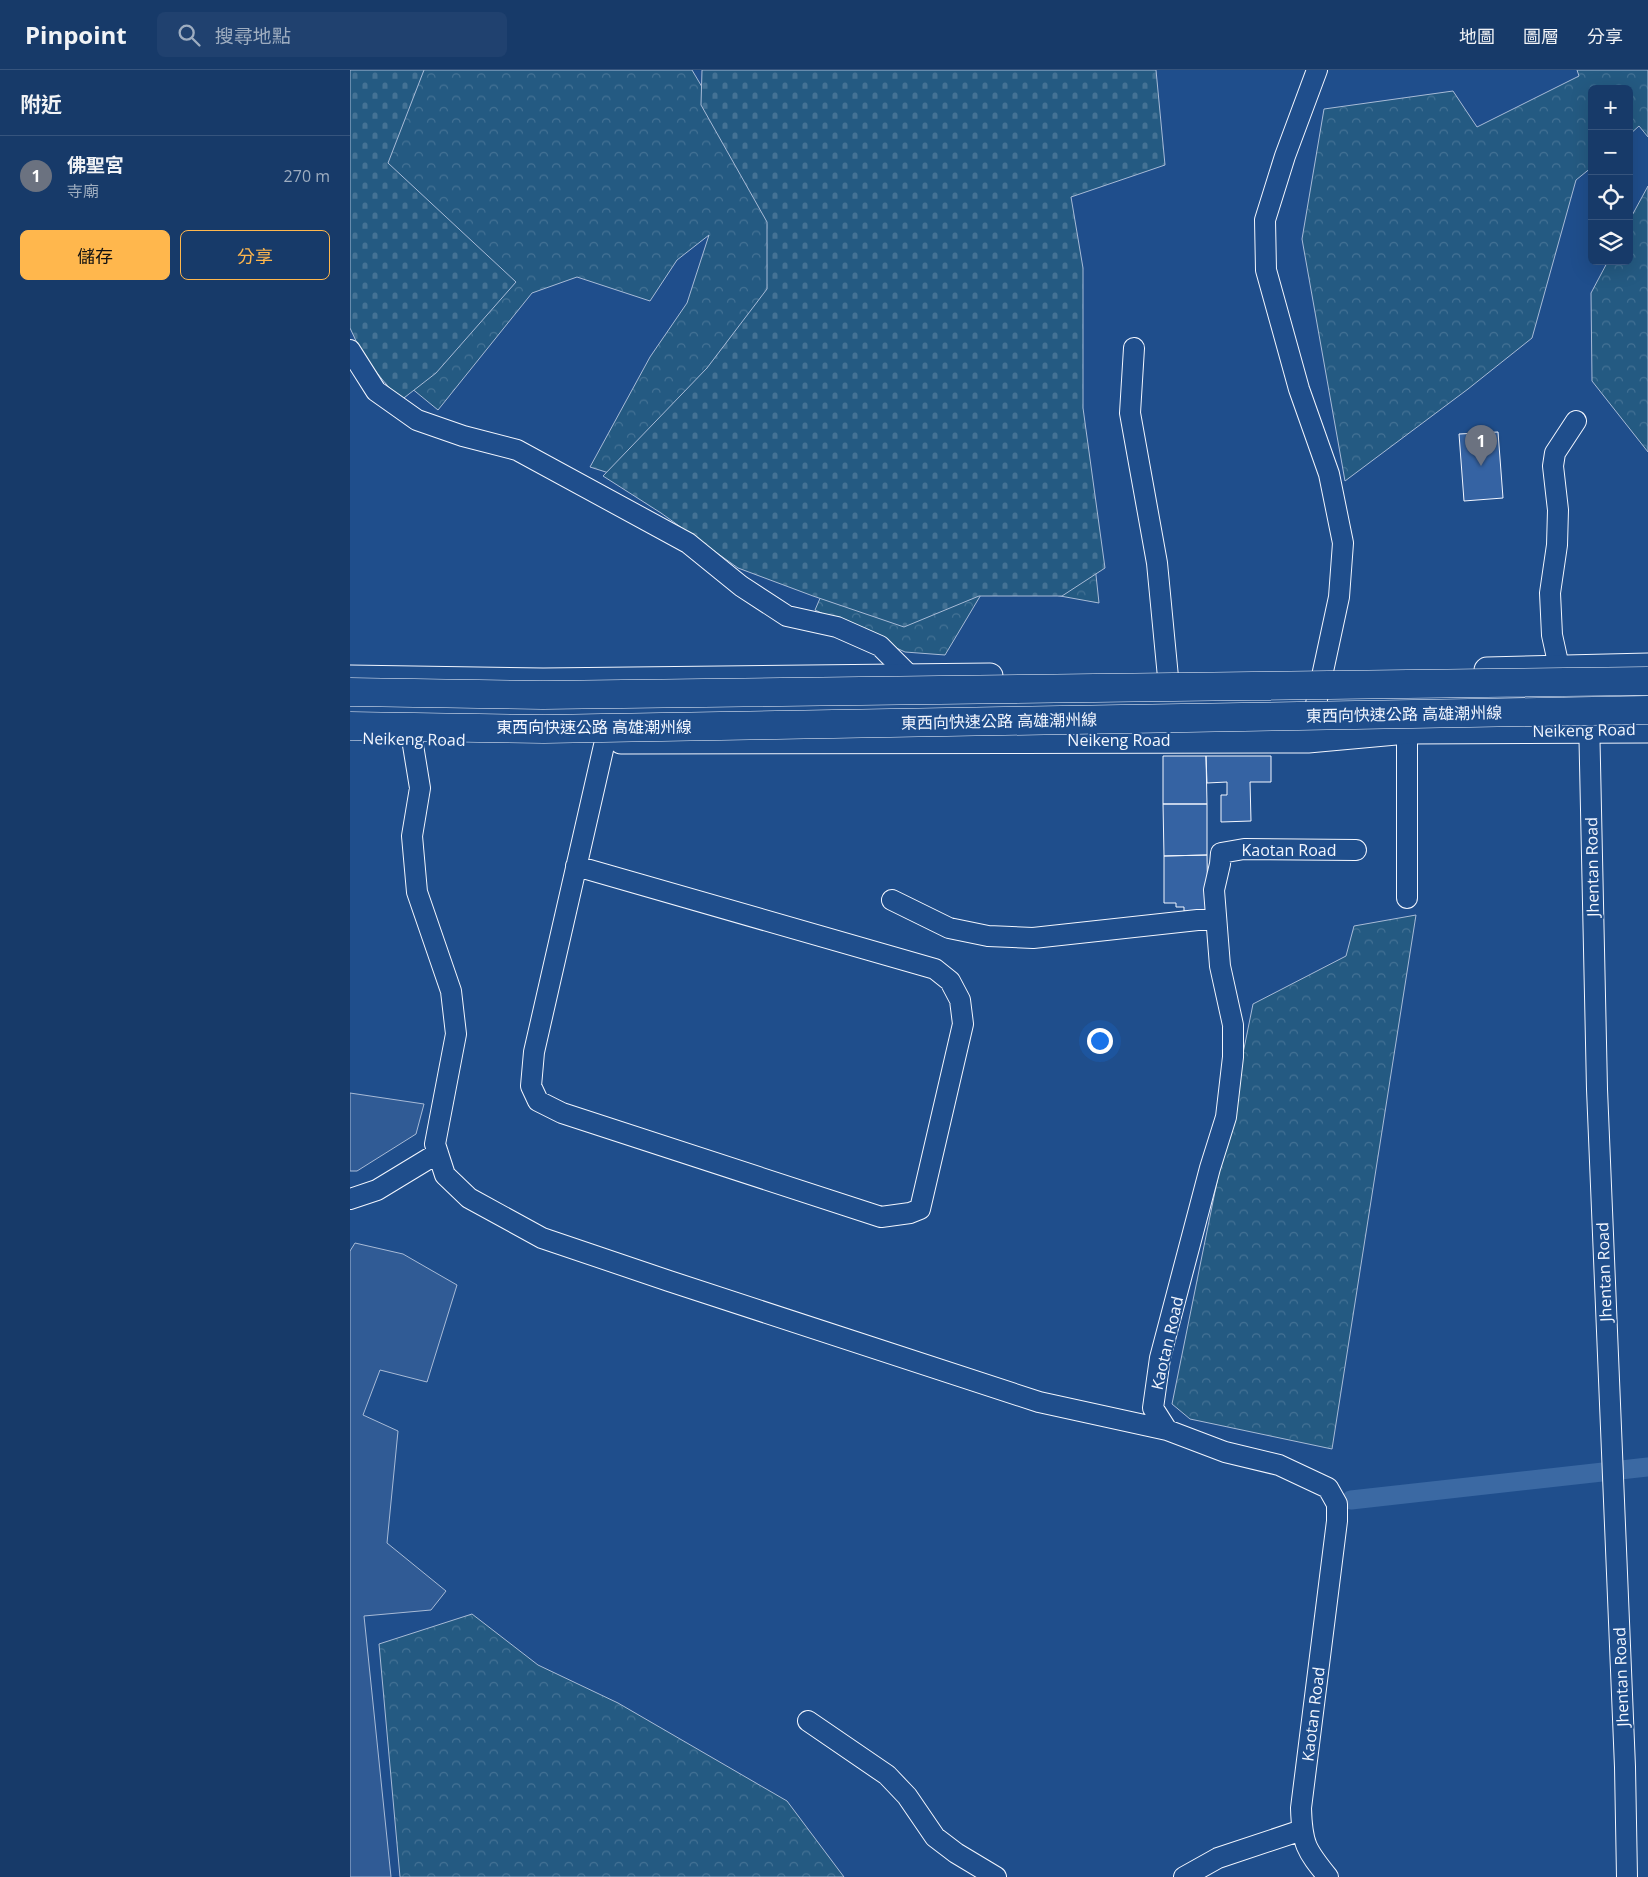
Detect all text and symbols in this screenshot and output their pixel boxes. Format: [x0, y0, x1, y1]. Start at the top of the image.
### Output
search box [157, 12, 507, 57]
text: Pinpoint [25, 18, 127, 51]
icon: search [175, 21, 203, 49]
text: 搜尋地點 [215, 23, 291, 49]
text: 地圖 [1459, 24, 1495, 48]
text: 圖層 [1523, 24, 1559, 48]
text: 分享 [1587, 24, 1623, 48]
map controls [1588, 85, 1633, 265]
button: + [1588, 85, 1633, 130]
text: 附近 [20, 90, 62, 118]
button: − [1588, 130, 1633, 175]
text: 佛聖宮 [67, 152, 124, 178]
text: 1 [31, 165, 41, 187]
text: 270 m [284, 165, 330, 187]
button: locate [1588, 175, 1633, 220]
text: 寺廟 [67, 180, 99, 202]
button: layers [1588, 220, 1633, 265]
button: 儲存 [20, 230, 170, 280]
button: 分享 [180, 230, 330, 280]
pin: 1 [1465, 425, 1497, 466]
street label: 東西向快速公路 高雄潮州線 [1306, 701, 1502, 727]
street label: 東西向快速公路 高雄潮州線 [901, 708, 1097, 734]
street label: 東西向快速公路 高雄潮州線 [496, 716, 692, 738]
street label: Neikeng Road [1532, 718, 1636, 742]
street label: Neikeng Road [362, 727, 466, 751]
street label: Neikeng Road [1067, 729, 1171, 751]
street label: Jhentan Road [1580, 817, 1604, 919]
street label: Kaotan Road [1241, 839, 1337, 861]
your location [1087, 1028, 1113, 1054]
street label: Jhentan Road [1591, 1222, 1617, 1324]
street label: Kaotan Road [1146, 1294, 1188, 1392]
street label: Jhentan Road [1608, 1627, 1634, 1729]
street label: Kaotan Road [1296, 1665, 1330, 1763]

